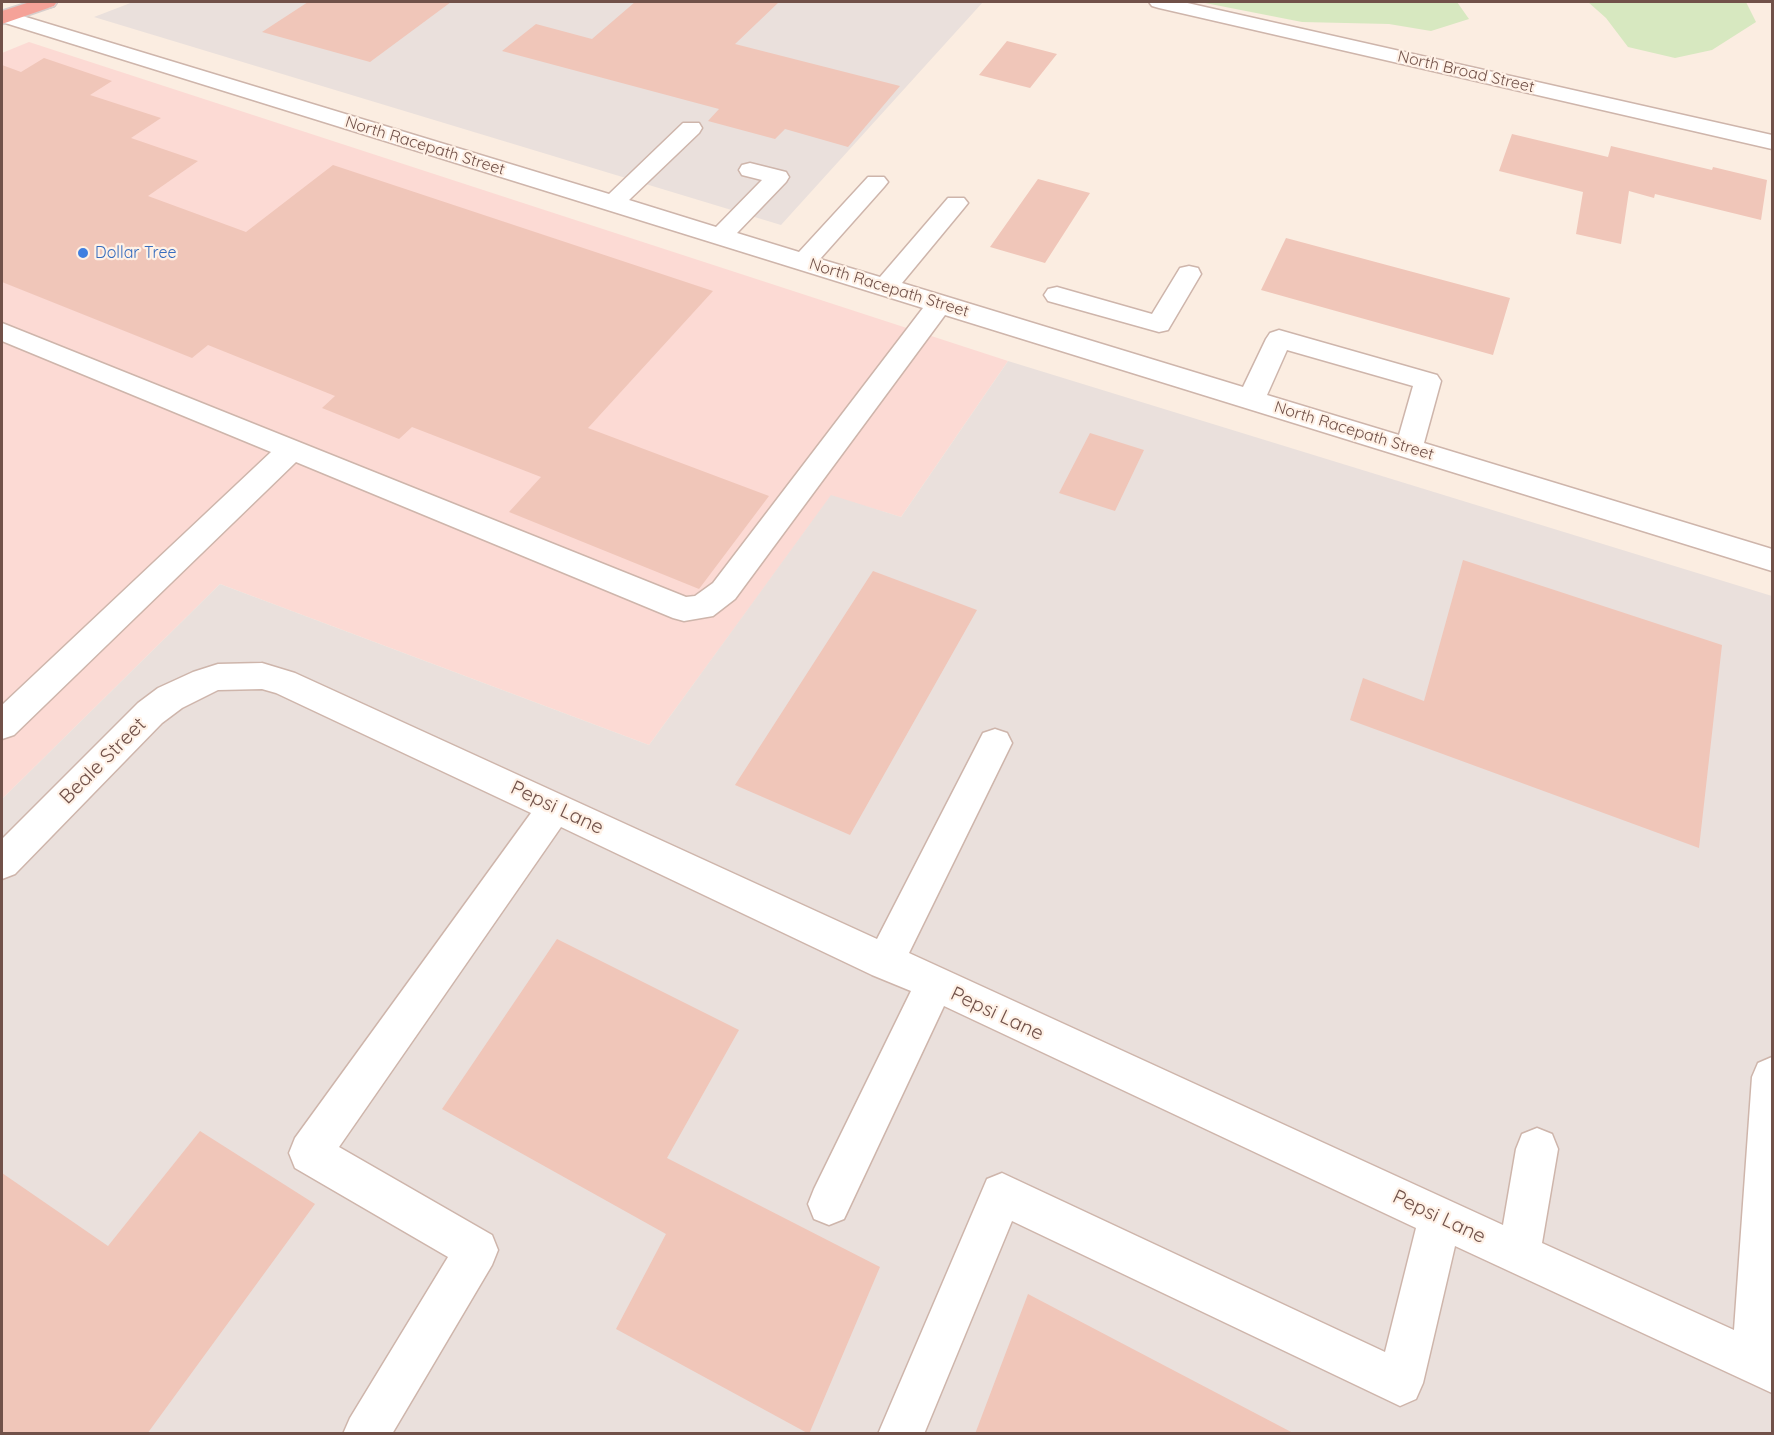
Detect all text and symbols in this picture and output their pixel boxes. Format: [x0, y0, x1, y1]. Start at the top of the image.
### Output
street label: North Broad Street [1396, 47, 1536, 97]
street label: North Racepath Street [343, 113, 507, 179]
place label: Dollar Tree [95, 243, 176, 263]
marker: Dollar Tree [76, 246, 90, 260]
street label: North Racepath Street [807, 255, 971, 321]
street label: North Racepath Street [1272, 398, 1436, 464]
street label: Beale Street [55, 713, 151, 809]
street label: Pepsi Lane [507, 776, 607, 840]
street label: Pepsi Lane [947, 982, 1047, 1046]
street label: Pepsi Lane [1389, 1185, 1489, 1249]

